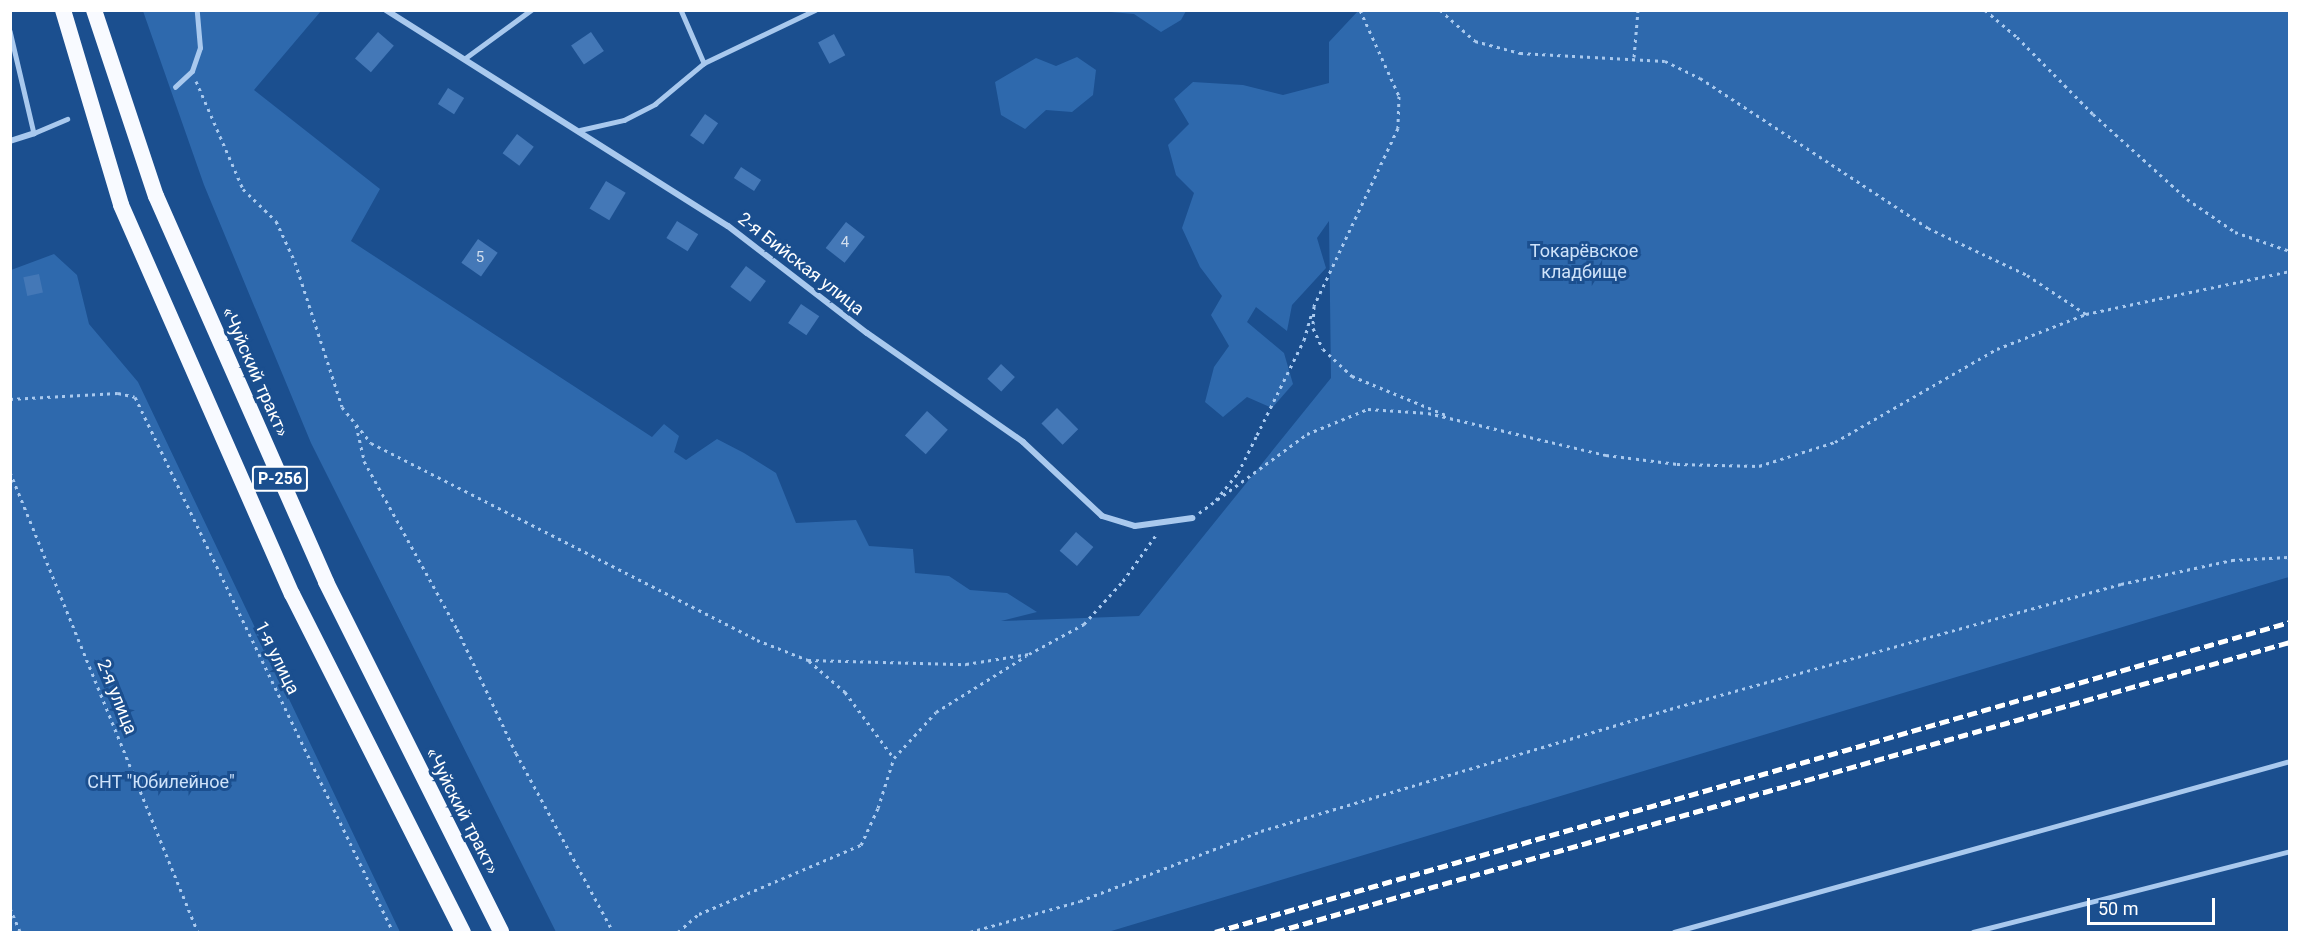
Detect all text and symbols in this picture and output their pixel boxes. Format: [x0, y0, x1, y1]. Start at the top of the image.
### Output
street label: 2-я Бийская улица [734, 208, 868, 320]
house number: 4 [841, 234, 849, 252]
park label: Токарёвское кладбище [1530, 241, 1638, 284]
house number: 5 [476, 249, 484, 267]
street label: «Чуйский тракт» [217, 304, 293, 440]
road number: Р-256 [252, 466, 308, 492]
street label: 1-я улица [250, 618, 304, 698]
street label: 2-я улица [92, 656, 142, 738]
street label: «Чуйский тракт» [421, 744, 503, 878]
park label: СНТ "Юбилейное" [87, 771, 235, 793]
scale bar [2090, 886, 2218, 924]
text: 50 m [2098, 898, 2138, 919]

